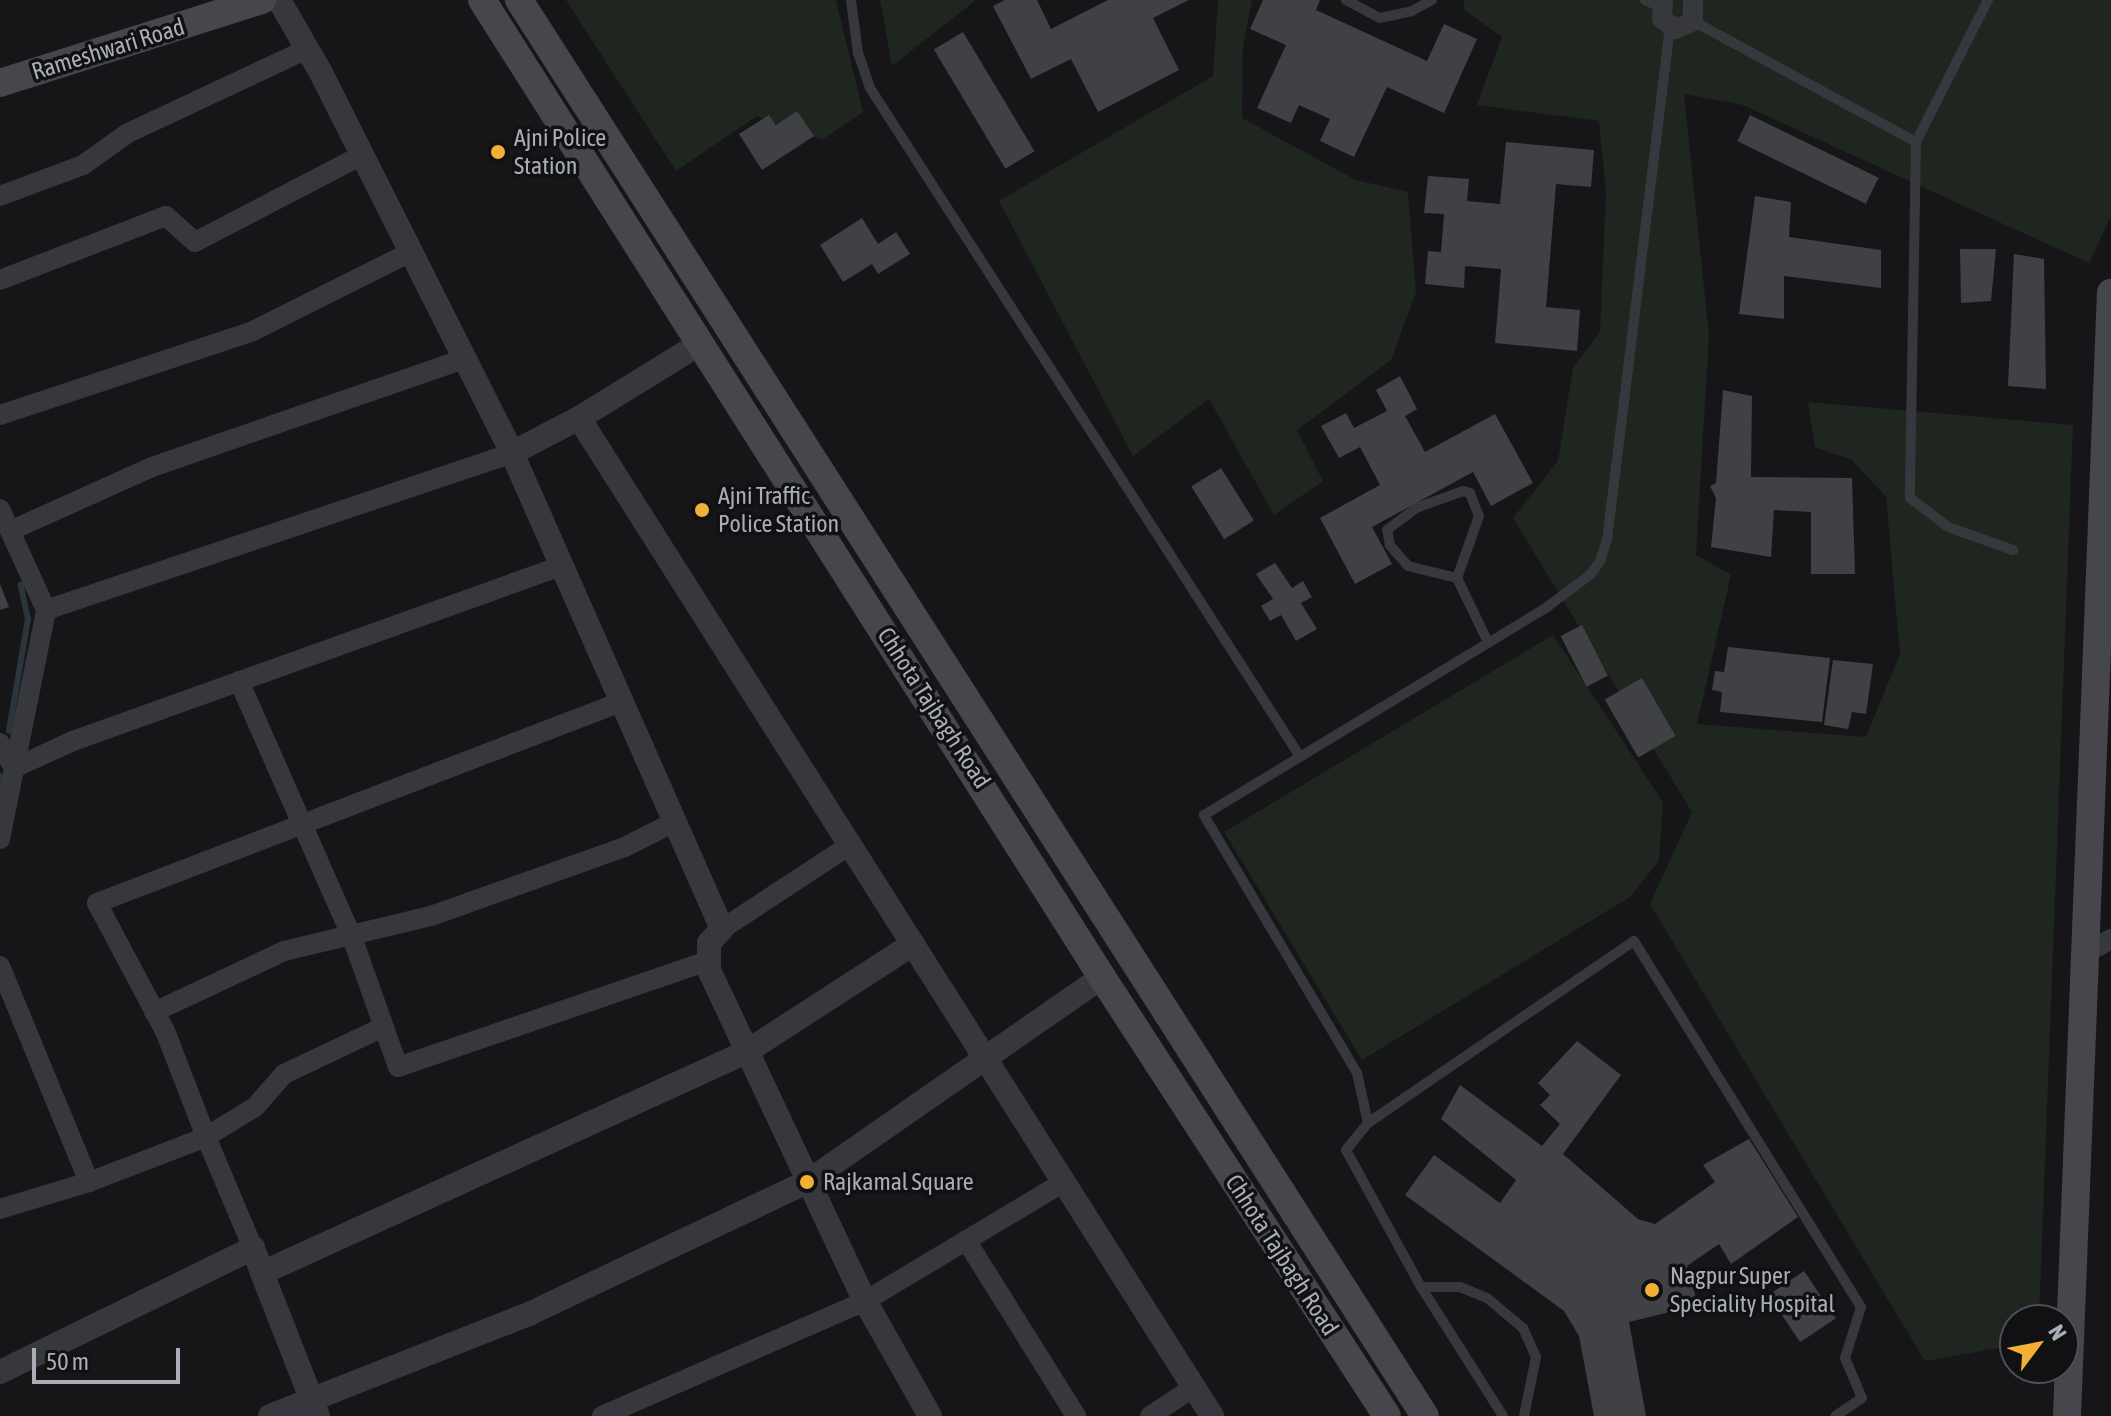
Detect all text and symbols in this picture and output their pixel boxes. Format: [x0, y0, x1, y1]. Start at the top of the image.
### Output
street label: Rameshwari Road [28, 12, 188, 86]
place label: Ajni Police Station [514, 124, 606, 180]
marker: Ajni Police Station [489, 143, 507, 161]
place label: Ajni Traffic Police Station [718, 482, 839, 538]
marker: Ajni Traffic Police Station [693, 501, 711, 519]
street label: Chhota Tajbagh Road [871, 622, 997, 794]
place label: Rajkamal Square [823, 1168, 974, 1196]
street label: Chhota Tajbagh Road [1219, 1169, 1345, 1341]
marker: Rajkamal Square [798, 1173, 816, 1191]
place label: Nagpur Super Speciality Hospital [1670, 1262, 1835, 1318]
marker: Nagpur Super Speciality Hospital [1641, 1279, 1663, 1301]
north arrow [1999, 1304, 2079, 1384]
text: N [2043, 1320, 2072, 1345]
scale bar [36, 1332, 184, 1382]
text: 50 m [46, 1348, 89, 1375]

